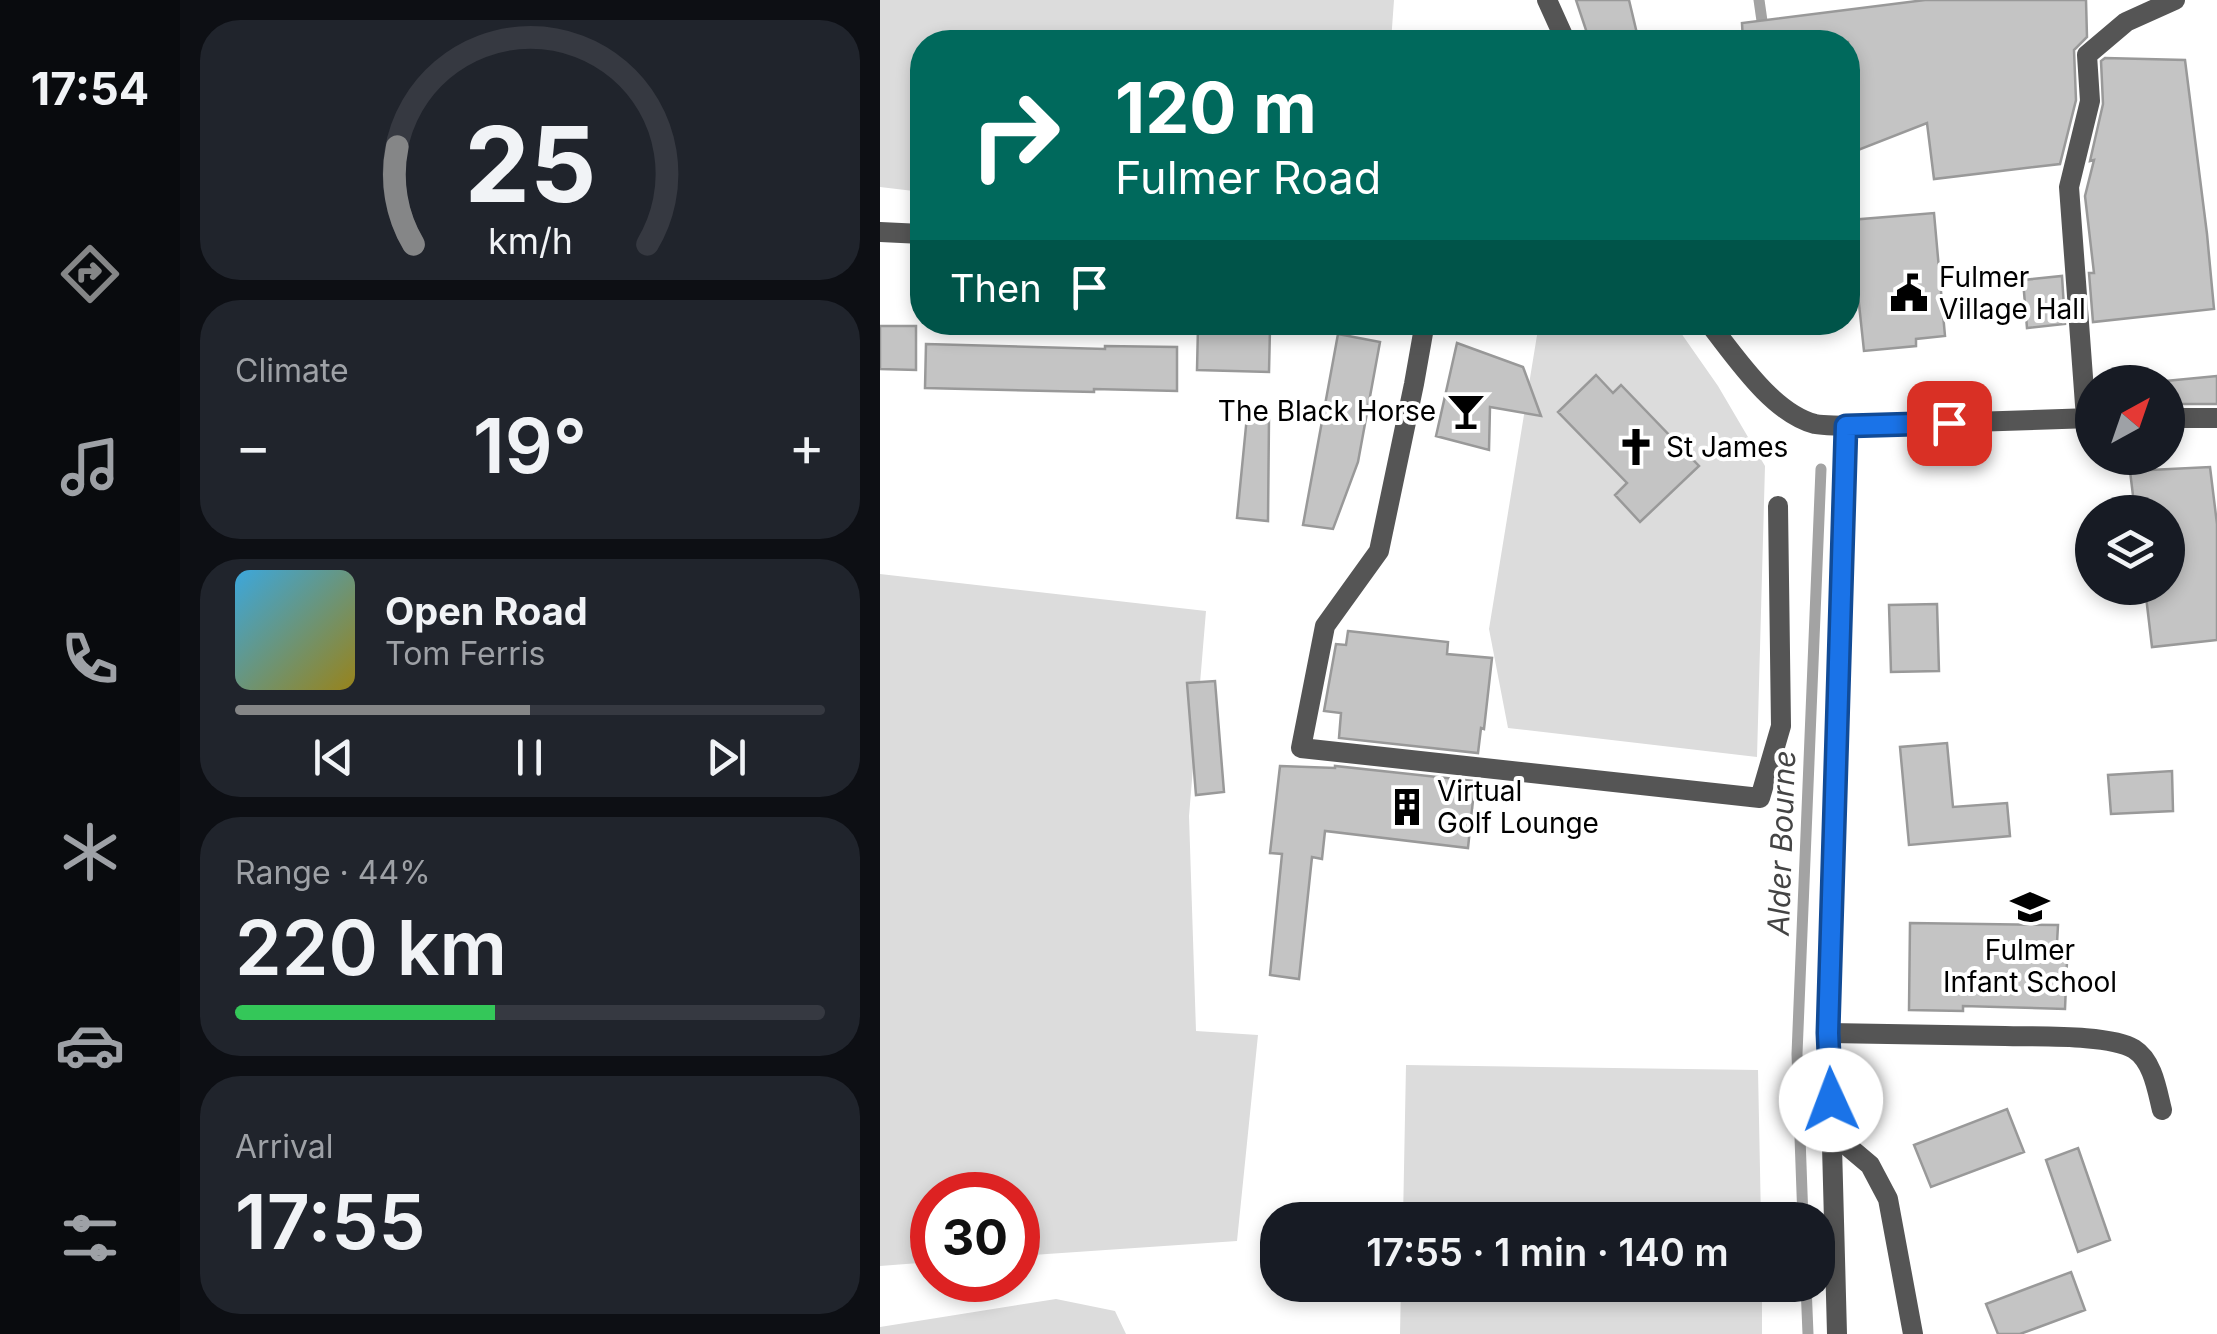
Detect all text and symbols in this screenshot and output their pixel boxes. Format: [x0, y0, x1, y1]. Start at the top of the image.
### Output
text: 17:54 [31, 61, 149, 116]
text: 120 m [1115, 65, 1317, 150]
icon: right [950, 70, 1080, 200]
text: 25 [464, 101, 596, 227]
text: Fulmer Road [1115, 150, 1381, 205]
text: km/h [488, 219, 572, 263]
icon: directions [55, 239, 125, 309]
icon: arrive [1062, 260, 1117, 315]
place label: Fulmer Village Hall [1939, 260, 2086, 326]
text: Then [950, 265, 1042, 311]
public building icon: Fulmer Village Hall [1888, 272, 1930, 314]
text: Climate [235, 351, 349, 390]
north arrow [2075, 365, 2185, 475]
map controls [2075, 365, 2185, 605]
pin [1907, 381, 1992, 466]
bar icon: The Black Horse [1445, 390, 1487, 432]
place label: The Black Horse [1218, 394, 1436, 428]
icon: arrive [1922, 396, 1977, 451]
text: 19° [473, 400, 587, 491]
text: − [235, 413, 271, 479]
text: + [789, 413, 825, 479]
church icon: St James [1615, 426, 1657, 468]
place label: St James [1666, 430, 1788, 464]
icon: music [55, 432, 125, 502]
button: layers [2075, 495, 2185, 605]
text: Open Road [385, 588, 588, 634]
icon: phone [55, 624, 125, 694]
text: Tom Ferris [385, 634, 545, 673]
icon: previous [306, 730, 361, 785]
icon: pause [502, 730, 557, 785]
icon: next [699, 730, 754, 785]
water label: Alder Bourne [1760, 750, 1802, 937]
place label: Virtual Golf Lounge [1437, 774, 1599, 840]
building icon: Virtual Golf Lounge [1386, 786, 1428, 828]
icon: climate [55, 817, 125, 887]
text: Range · 44% [235, 853, 431, 892]
school or university icon: Fulmer Infant School [2009, 886, 2051, 928]
text: 220 km [235, 902, 507, 993]
place label: Fulmer Infant School [1943, 933, 2117, 999]
icon: car [55, 1010, 125, 1080]
position arrow [1779, 1048, 1883, 1152]
text: Arrival [235, 1127, 333, 1166]
speed limit sign: 30 [910, 1172, 1040, 1302]
text: 17:55 [235, 1176, 426, 1267]
icon: filters [55, 1203, 125, 1273]
text: 17:55 · 1 min · 140 m [1366, 1229, 1729, 1275]

